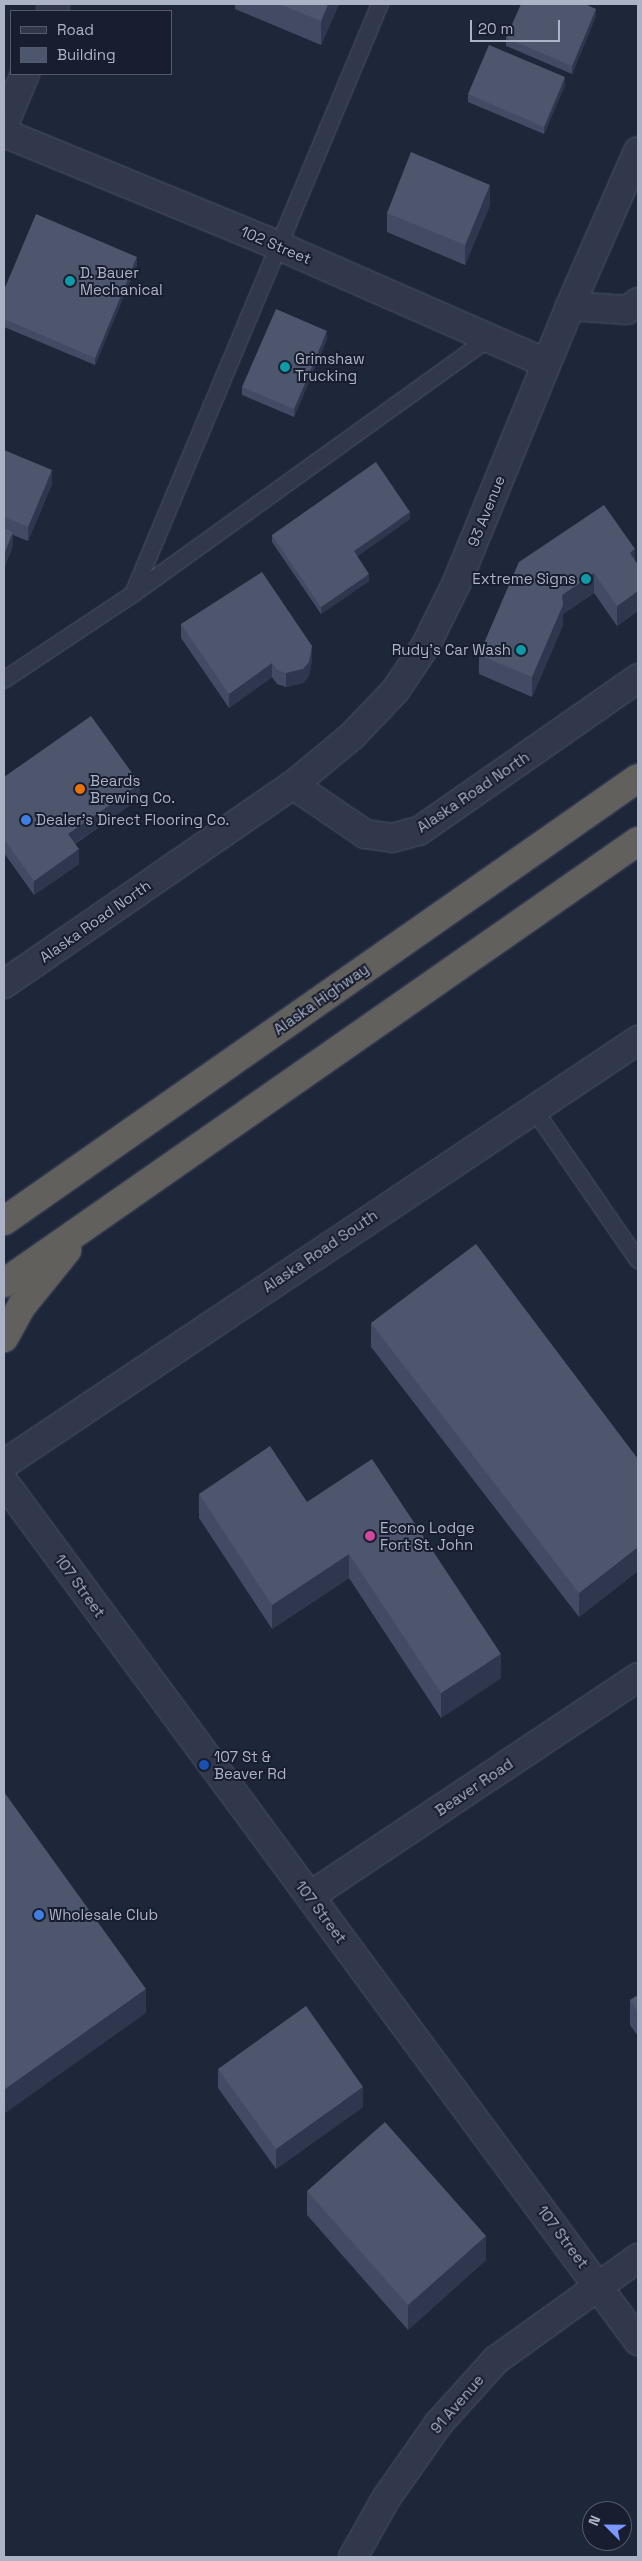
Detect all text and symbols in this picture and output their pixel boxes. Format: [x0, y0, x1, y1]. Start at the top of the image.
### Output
legend [10, 10, 172, 75]
scale bar [472, 10, 562, 42]
text: 20 m [478, 19, 513, 38]
text: Road [57, 20, 94, 39]
text: Building [57, 45, 116, 64]
street label: 102 Street [238, 222, 314, 268]
place label: D. Bauer Mechanical [80, 263, 163, 298]
marker: D. Bauer Mechanical [64, 275, 76, 287]
place label: Grimshaw Trucking [295, 349, 365, 384]
marker: Grimshaw Trucking [279, 361, 291, 373]
street label: 93 Avenue [464, 473, 508, 549]
place label: Extreme Signs [472, 570, 576, 588]
marker: Extreme Signs [580, 573, 592, 585]
place label: Rudy's Car Wash [392, 641, 511, 659]
marker: Rudy's Car Wash [515, 644, 527, 656]
street label: Alaska Road North [413, 748, 533, 836]
place label: Beards Brewing Co. [90, 771, 175, 806]
marker: Beards Brewing Co. [74, 783, 86, 795]
place label: Dealer's Direct Flooring Co. [36, 811, 229, 829]
marker: Dealer's Direct Flooring Co. [20, 814, 32, 826]
street label: Alaska Road North [36, 876, 154, 966]
street label: Alaska Highway [270, 960, 372, 1038]
street label: Alaska Road South [259, 1206, 381, 1296]
place label: Econo Lodge Fort St. John [380, 1518, 475, 1553]
marker: Econo Lodge Fort St. John [364, 1530, 376, 1542]
street label: 107 Street [51, 1551, 109, 1621]
place label: 107 St & Beaver Rd [214, 1747, 286, 1782]
street label: Beaver Road [432, 1754, 516, 1820]
marker: 107 St & Beaver Rd [198, 1759, 210, 1771]
street label: 107 Street [292, 1877, 350, 1947]
place label: Wholesale Club [49, 1906, 158, 1924]
marker: Wholesale Club [33, 1909, 45, 1921]
street label: 107 Street [534, 2202, 592, 2272]
street label: 91 Avenue [426, 2371, 488, 2437]
north arrow [582, 2501, 632, 2551]
text: N [584, 2513, 604, 2528]

